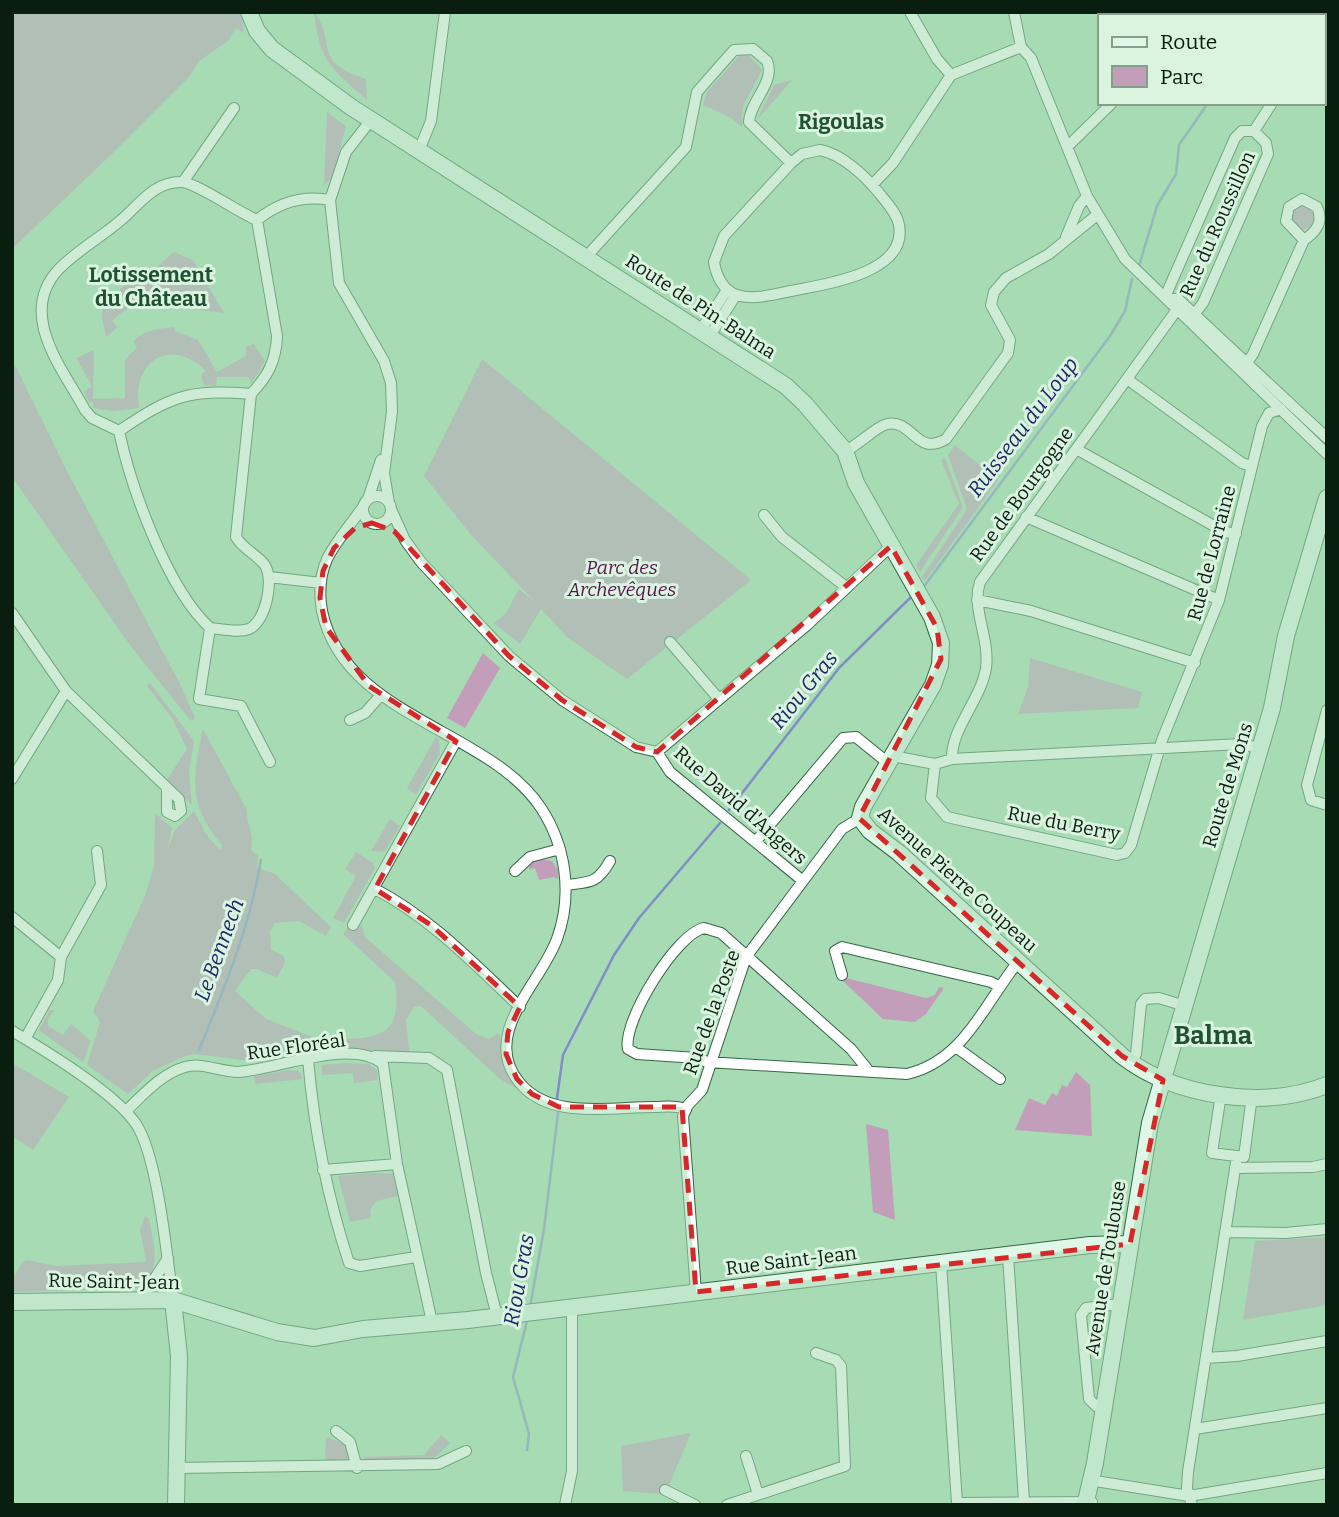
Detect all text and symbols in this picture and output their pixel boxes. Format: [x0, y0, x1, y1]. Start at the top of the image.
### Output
legend [1098, 14, 1325, 105]
text: Route [1160, 29, 1217, 55]
text: Parc [1160, 64, 1203, 90]
district label: Rigoulas [798, 109, 884, 135]
street label: Rue du Roussillon [1175, 148, 1260, 301]
street label: Route de Pin-Balma [621, 249, 781, 364]
district label: Lotissement du Château [89, 262, 214, 312]
water label: Ruisseau du Loup [962, 352, 1084, 502]
street label: Rue de Bourgogne [965, 423, 1078, 566]
street label: Rue de Lorraine [1182, 483, 1241, 623]
park label: Parc des Archevêques [567, 556, 676, 601]
water label: Riou Gras [765, 646, 843, 734]
street label: Route de Mons [1198, 720, 1257, 851]
street label: Rue David d'Angers [670, 741, 812, 869]
street label: Rue du Berry [1006, 801, 1123, 846]
street label: Avenue Pierre Coupeau [873, 802, 1042, 957]
water label: Le Bennech [188, 895, 250, 1005]
street label: Rue de la Poste [678, 947, 745, 1078]
district label: Balma [1174, 1020, 1253, 1051]
street label: Rue Floréal [245, 1028, 347, 1065]
street label: Avenue de Toulouse [1080, 1179, 1131, 1357]
water label: Riou Gras [498, 1232, 540, 1328]
street label: Rue Saint-Jean [724, 1241, 858, 1280]
street label: Rue Saint-Jean [48, 1269, 180, 1294]

